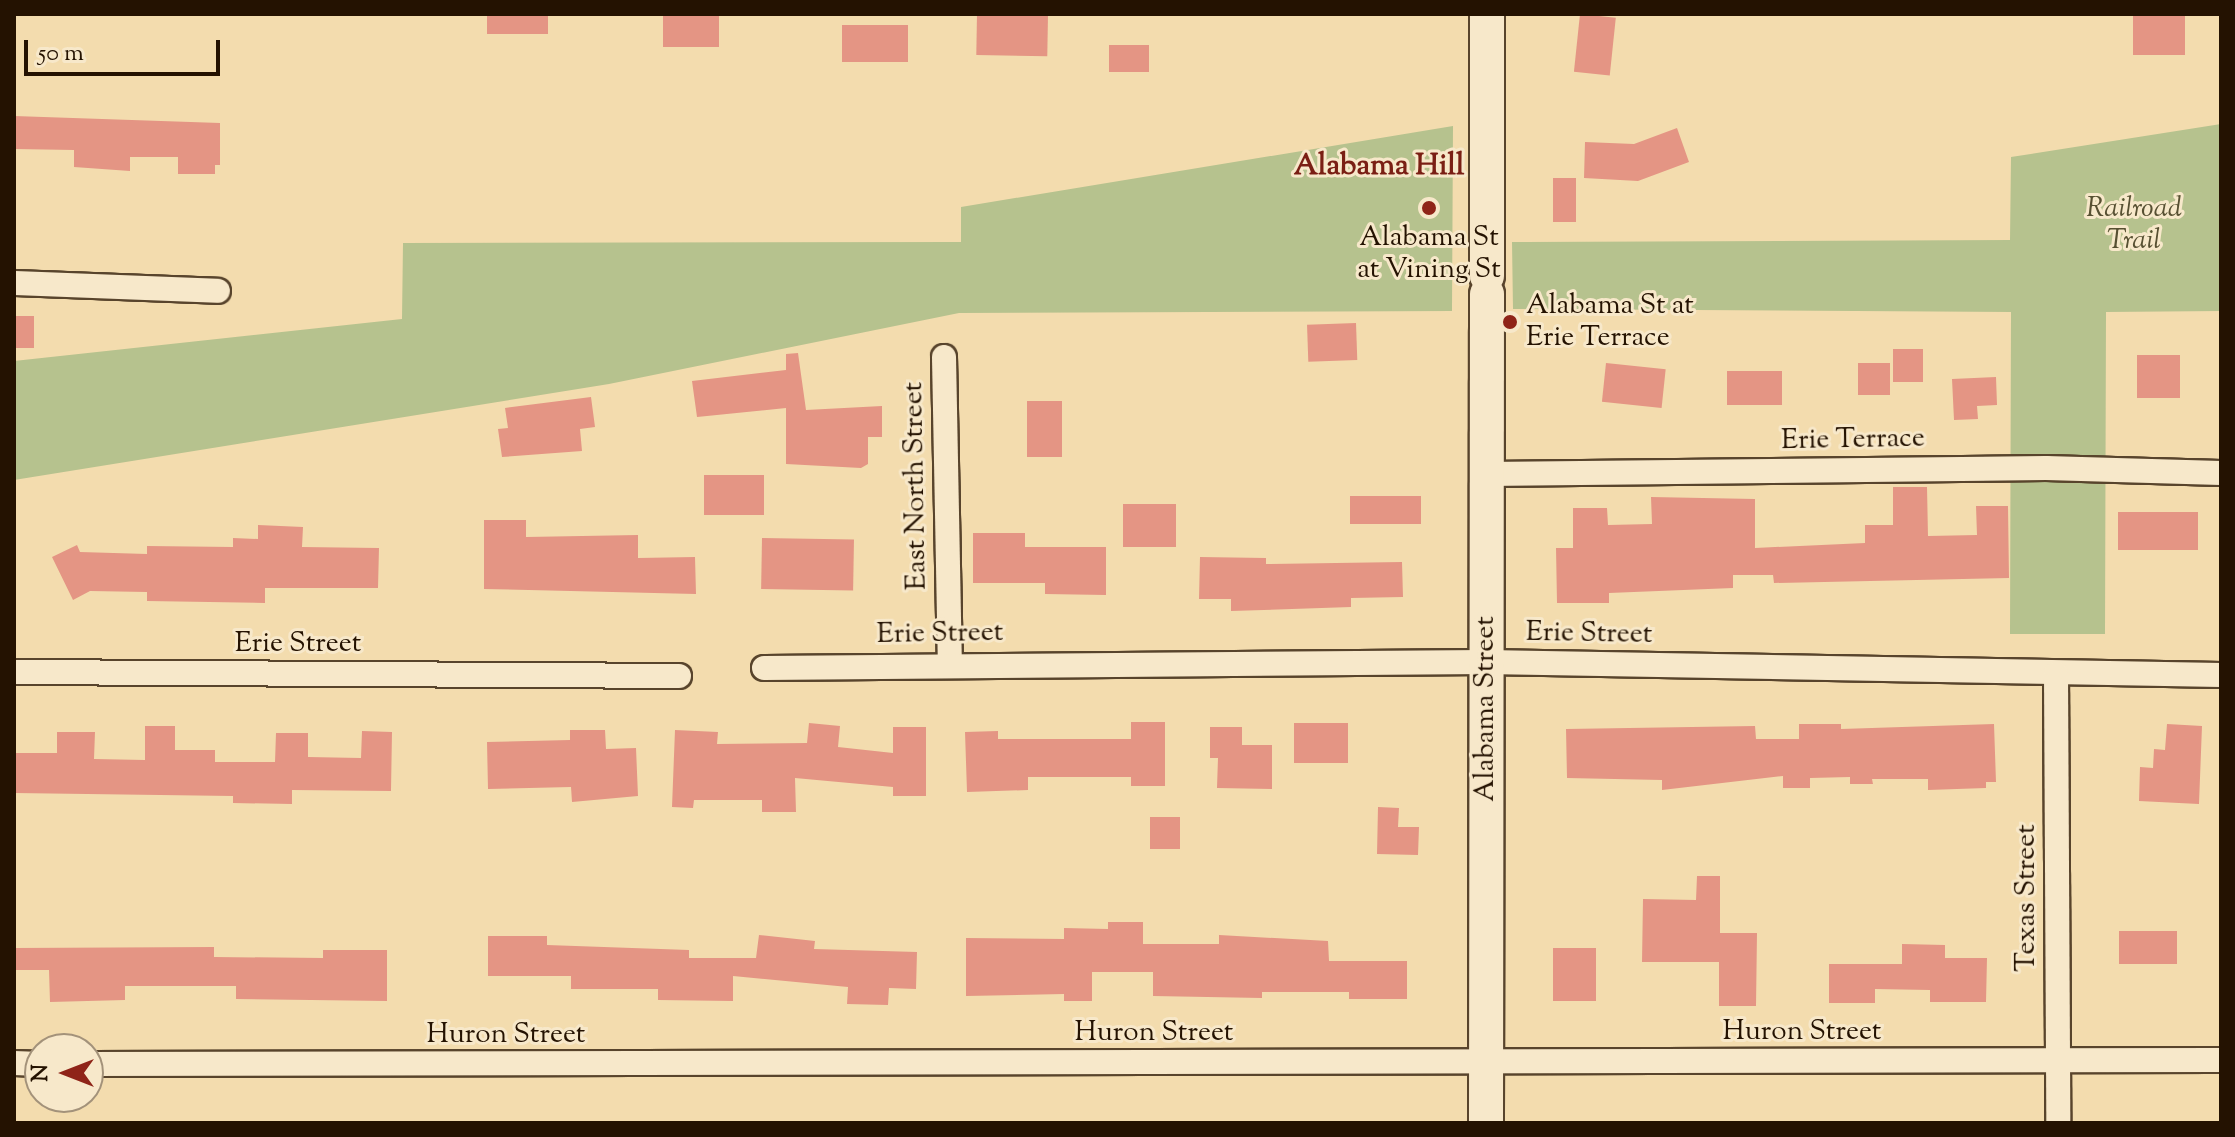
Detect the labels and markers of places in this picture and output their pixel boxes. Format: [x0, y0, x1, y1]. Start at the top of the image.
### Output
marker: Alabama St at Vining St [1420, 199, 1438, 217]
place label: Alabama St at Vining St [1357, 221, 1501, 287]
place label: Alabama St at Erie Terrace [1526, 289, 1694, 355]
marker: Alabama St at Erie Terrace [1501, 313, 1519, 331]

